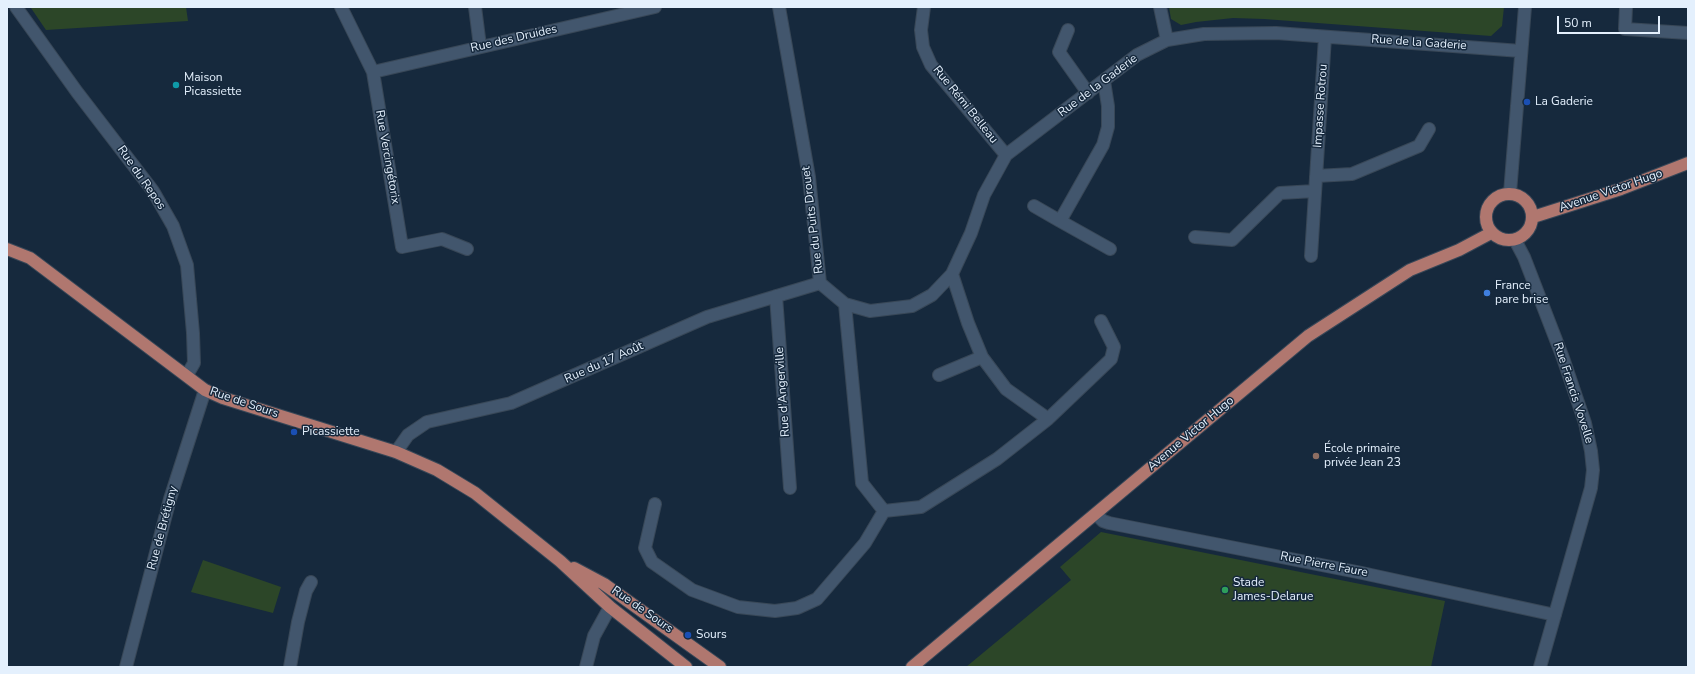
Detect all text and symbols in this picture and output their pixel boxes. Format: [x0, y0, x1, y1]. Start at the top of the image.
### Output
scale bar [1559, 8, 1662, 34]
text: 50 m [1564, 15, 1592, 31]
street label: Rue des Druides [469, 22, 559, 56]
street label: Rue de la Gaderie [1371, 32, 1467, 54]
street label: Rue de la Gaderie [1055, 51, 1141, 121]
street label: Rue Rémi Belleau [929, 63, 1001, 147]
street label: Impasse Rotrou [1311, 64, 1331, 148]
place label: Maison Picassiette [184, 71, 242, 99]
marker: Maison Picassiette [171, 80, 181, 90]
place label: La Gaderie [1535, 95, 1593, 109]
marker: La Gaderie [1522, 97, 1532, 107]
street label: Rue Vercingétorix [372, 109, 402, 205]
street label: Rue du Repos [114, 143, 168, 213]
street label: Rue du Puits Drouet [799, 165, 827, 275]
street label: Avenue Victor Hugo [1557, 167, 1665, 215]
place label: France pare brise [1495, 279, 1548, 307]
marker: France pare brise [1482, 288, 1492, 298]
street label: Rue du 17 Août [562, 339, 646, 387]
street label: Rue Francis Vovelle [1550, 341, 1596, 445]
street label: Rue d'Angerville [773, 347, 793, 437]
street label: Rue de Sours [208, 385, 280, 421]
street label: Avenue Victor Hugo [1145, 394, 1237, 474]
place label: Picassiette [302, 425, 360, 439]
marker: Picassiette [289, 427, 299, 437]
place label: École primaire privée Jean 23 [1324, 442, 1401, 470]
marker: École primaire privée Jean 23 [1311, 451, 1321, 461]
street label: Rue de Brétigny [145, 484, 181, 572]
street label: Rue Pierre Faure [1279, 549, 1369, 581]
place label: Stade James-Delarue [1233, 576, 1313, 604]
street label: Rue de Sours [609, 584, 675, 636]
marker: Stade James-Delarue [1220, 585, 1230, 595]
place label: Sours [696, 628, 727, 642]
marker: Sours [683, 630, 693, 640]

